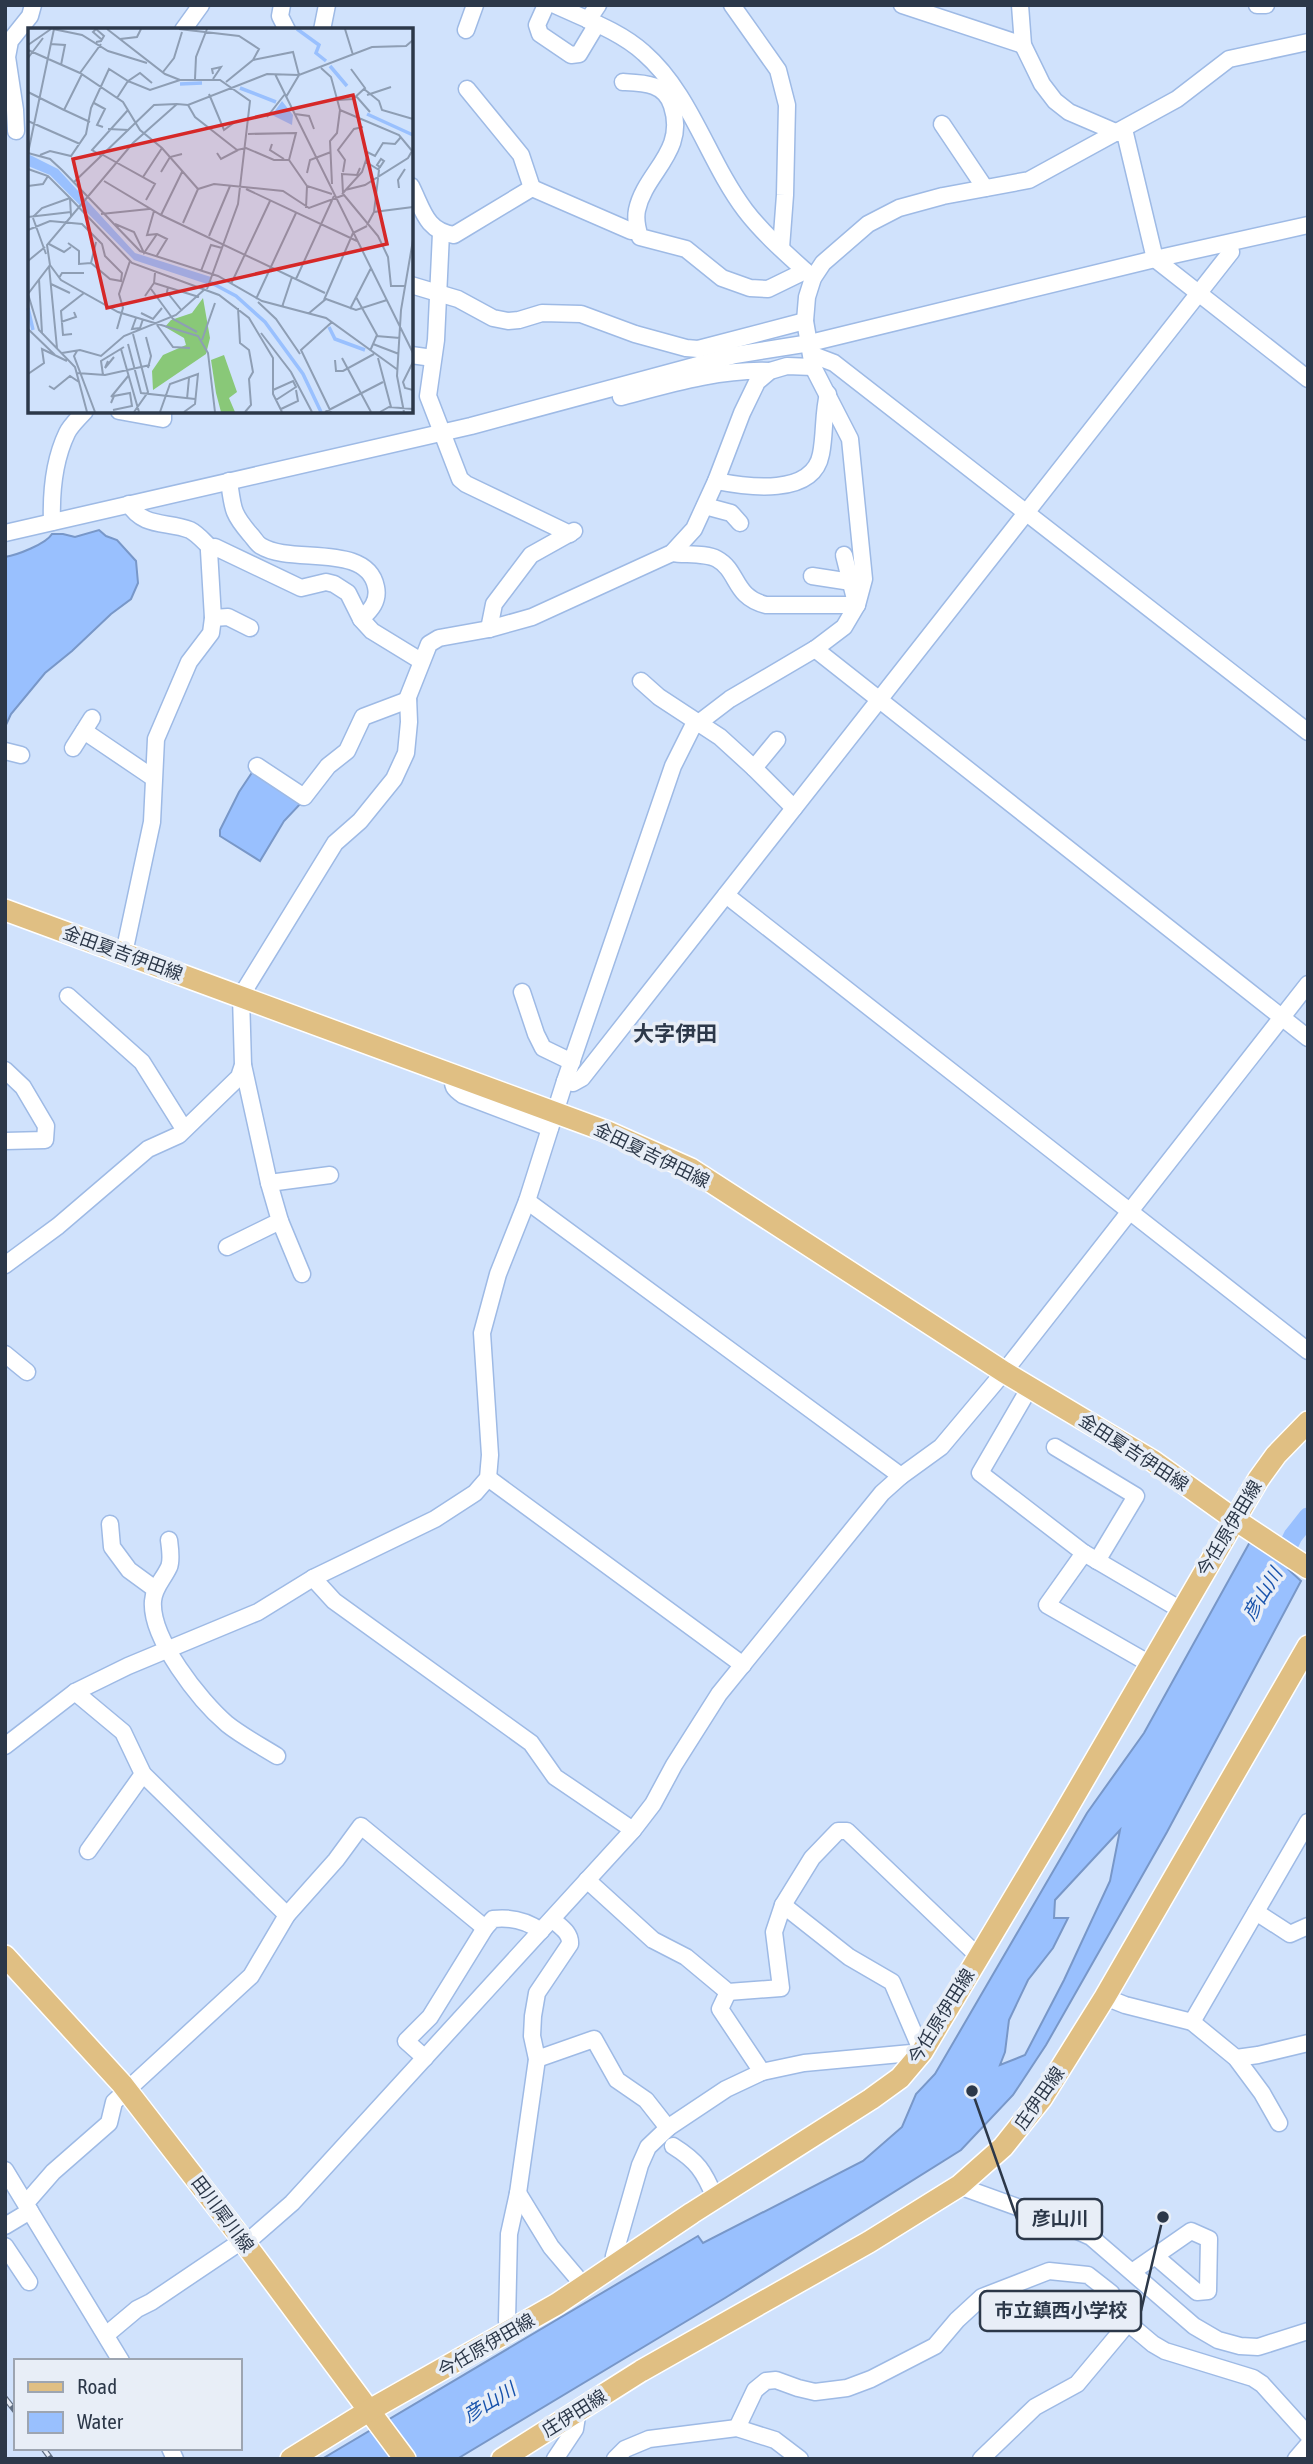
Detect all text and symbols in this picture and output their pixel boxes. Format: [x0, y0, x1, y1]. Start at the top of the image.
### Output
inset map [28, 28, 413, 413]
street label: 金田夏吉伊田線 [60, 922, 186, 984]
district label: 大字伊田 [633, 1021, 717, 1045]
street label: 金田夏吉伊田線 [591, 1118, 713, 1192]
street label: 金田夏吉伊田線 [1075, 1409, 1193, 1495]
street label: 今任原伊田線 [1192, 1476, 1266, 1580]
water label: 彦山川 [1238, 1562, 1287, 1624]
street label: 今任原伊田線 [903, 1965, 979, 2067]
street label: 庄伊田線 [1010, 2062, 1068, 2134]
street label: 田川犀川線 [188, 2172, 258, 2256]
callout: 彦山川 [1017, 2199, 1102, 2239]
text: 彦山川 [1031, 2207, 1089, 2229]
callout: 市立鎮西小学校 [980, 2291, 1141, 2331]
text: 市立鎮西小学校 [994, 2299, 1128, 2321]
street label: 今任原伊田線 [434, 2309, 538, 2381]
legend [14, 2359, 242, 2450]
text: Road [77, 2374, 117, 2398]
water label: 彦山川 [459, 2377, 521, 2426]
street label: 庄伊田線 [538, 2385, 610, 2441]
text: Water [77, 2409, 124, 2433]

